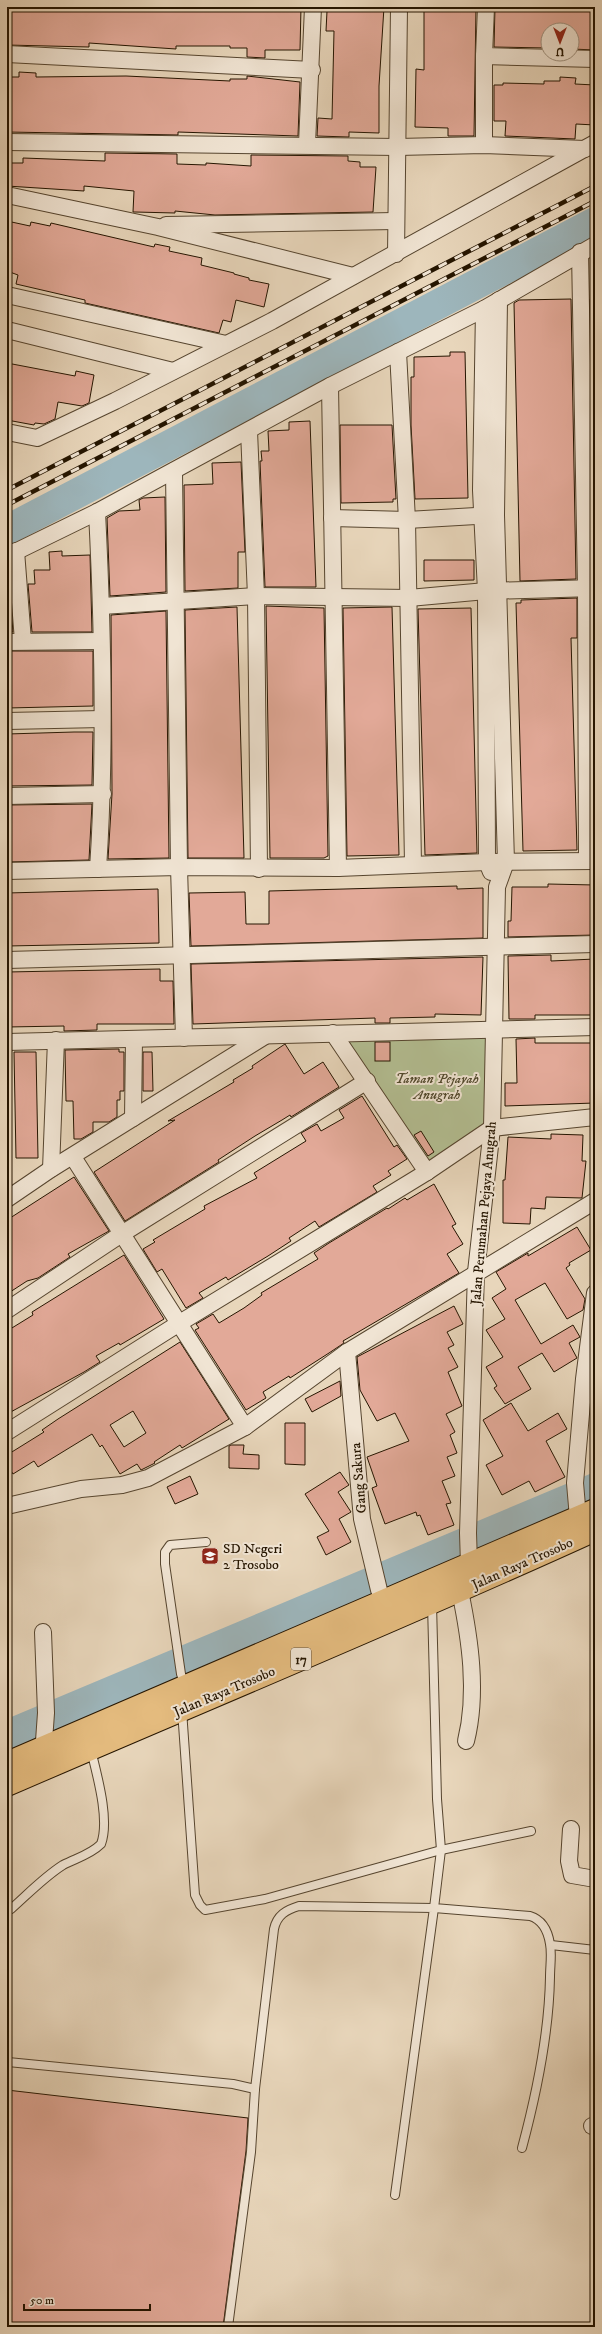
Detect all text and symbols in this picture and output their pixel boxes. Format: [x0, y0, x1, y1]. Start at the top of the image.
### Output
north arrow [540, 22, 580, 62]
text: U [555, 44, 564, 58]
park label: Taman Pejayah Anugrah [395, 1070, 479, 1104]
street label: Jalan Perumahan Pejaya Anugrah [467, 1120, 501, 1308]
street label: Gang Sakura [347, 1442, 371, 1514]
street label: Jalan Raya Trosobo [467, 1534, 576, 1595]
place label: SD Negeri 2 Trosobo [223, 1540, 283, 1574]
school or university icon: SD Negeri 2 Trosobo [200, 1546, 220, 1566]
road number: 17 [291, 1648, 311, 1670]
street label: Jalan Raya Trosobo [169, 1662, 278, 1722]
scale bar [24, 2286, 150, 2312]
text: 50 m [30, 2293, 54, 2308]

